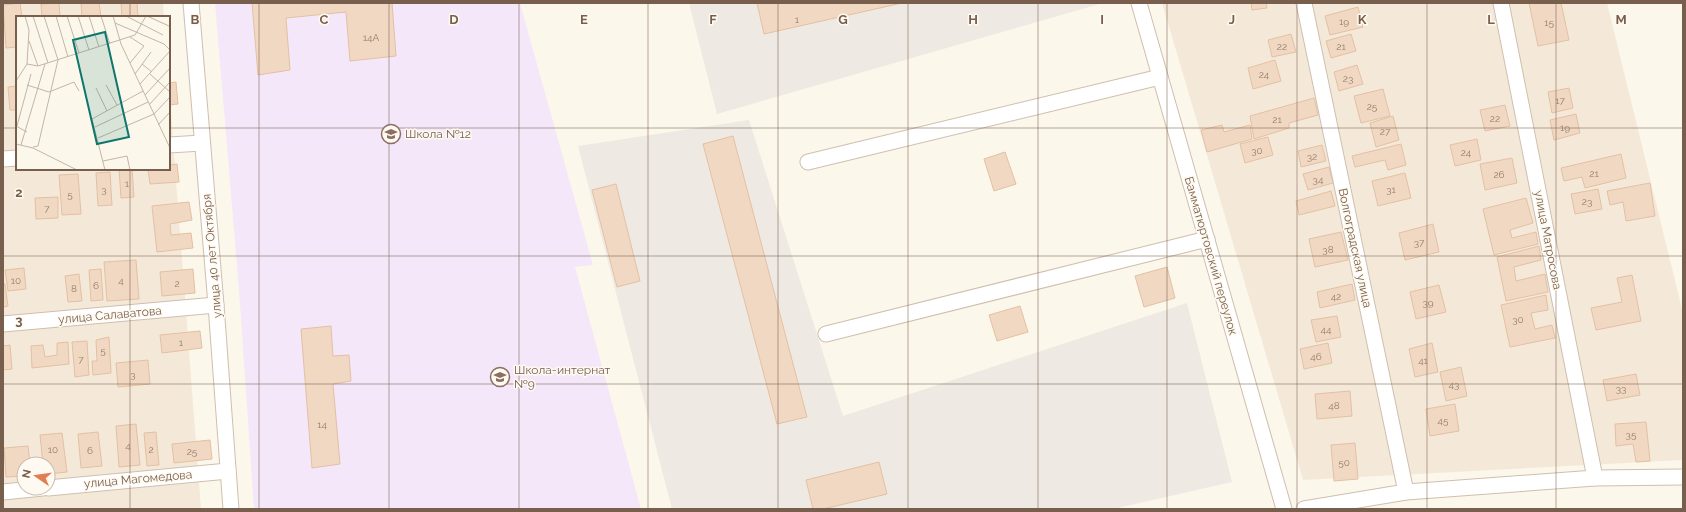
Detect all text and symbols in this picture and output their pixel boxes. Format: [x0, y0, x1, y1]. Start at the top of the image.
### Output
text: B [191, 12, 200, 27]
text: C [320, 12, 329, 27]
text: D [449, 12, 459, 27]
text: E [580, 12, 588, 27]
text: F [709, 12, 717, 27]
text: G [838, 12, 848, 27]
text: H [968, 12, 978, 27]
text: I [1100, 12, 1104, 27]
text: J [1229, 12, 1235, 27]
text: K [1358, 12, 1367, 27]
text: L [1487, 12, 1495, 27]
text: M [1615, 12, 1627, 27]
house number: 1 [795, 14, 800, 25]
inset map [16, 16, 170, 170]
house number: 19 [1339, 16, 1349, 27]
house number: 15 [1544, 17, 1554, 28]
house number: 14А [363, 32, 379, 43]
house number: 22 [1277, 41, 1287, 52]
house number: 21 [1336, 41, 1346, 52]
house number: 24 [1259, 69, 1270, 80]
house number: 23 [1343, 73, 1353, 84]
house number: 17 [1555, 95, 1565, 106]
house number: 25 [1367, 101, 1378, 112]
house number: 22 [1490, 113, 1500, 124]
house number: 21 [1272, 114, 1282, 125]
house number: 19 [1560, 122, 1570, 133]
school or university icon: Школа №12 [380, 123, 402, 145]
house number: 27 [1380, 126, 1391, 137]
place label: Школа №12 [405, 127, 471, 141]
house number: 30 [1251, 145, 1263, 156]
house number: 24 [1461, 147, 1472, 158]
house number: 32 [1307, 151, 1317, 162]
house number: 21 [1589, 168, 1599, 179]
house number: 26 [1493, 169, 1505, 180]
house number: 34 [1313, 174, 1324, 185]
street label: Бамматюртовский переулок [1182, 175, 1240, 337]
house number: 1 [125, 178, 130, 189]
house number: 3 [101, 184, 107, 195]
house number: 31 [1386, 184, 1397, 195]
text: 2 [15, 185, 23, 200]
street label: Волгоградская улица [1335, 187, 1375, 309]
house number: 5 [67, 189, 73, 200]
street label: улица Матросова [1532, 189, 1564, 291]
street label: улица 40 лет Октября [200, 193, 224, 319]
house number: 23 [1582, 196, 1592, 207]
house number: 7 [44, 203, 50, 214]
house number: 37 [1414, 237, 1425, 248]
house number: 38 [1322, 244, 1334, 255]
house number: 10 [11, 275, 21, 286]
house number: 4 [118, 275, 124, 286]
house number: 2 [174, 278, 180, 289]
house number: 6 [93, 280, 99, 291]
house number: 8 [71, 283, 77, 294]
house number: 42 [1331, 291, 1341, 302]
house number: 39 [1422, 297, 1434, 308]
street label: улица Салаватова [58, 304, 162, 326]
text: 3 [15, 313, 23, 328]
house number: 30 [1512, 314, 1524, 325]
house number: 44 [1321, 324, 1332, 335]
house number: 1 [179, 337, 184, 348]
house number: 5 [100, 345, 106, 356]
house number: 46 [1310, 351, 1322, 362]
house number: 7 [78, 354, 84, 365]
house number: 41 [1418, 355, 1429, 366]
place label: Школа-интернат №9 [514, 363, 611, 391]
school or university icon: Школа-интернат №9 [489, 366, 511, 388]
house number: 3 [130, 369, 136, 380]
house number: 43 [1449, 379, 1459, 390]
house number: 33 [1616, 383, 1626, 394]
house number: 48 [1328, 400, 1340, 411]
house number: 45 [1438, 415, 1449, 426]
house number: 14 [317, 419, 327, 430]
house number: 35 [1626, 429, 1637, 440]
house number: 4 [125, 440, 131, 451]
house number: 10 [48, 444, 58, 455]
house number: 2 [148, 444, 154, 455]
house number: 6 [87, 445, 93, 456]
house number: 25 [187, 446, 198, 457]
north arrow [16, 456, 56, 496]
house number: 50 [1338, 457, 1350, 468]
street label: улица Магомедова [83, 467, 193, 491]
text: N [19, 468, 34, 479]

